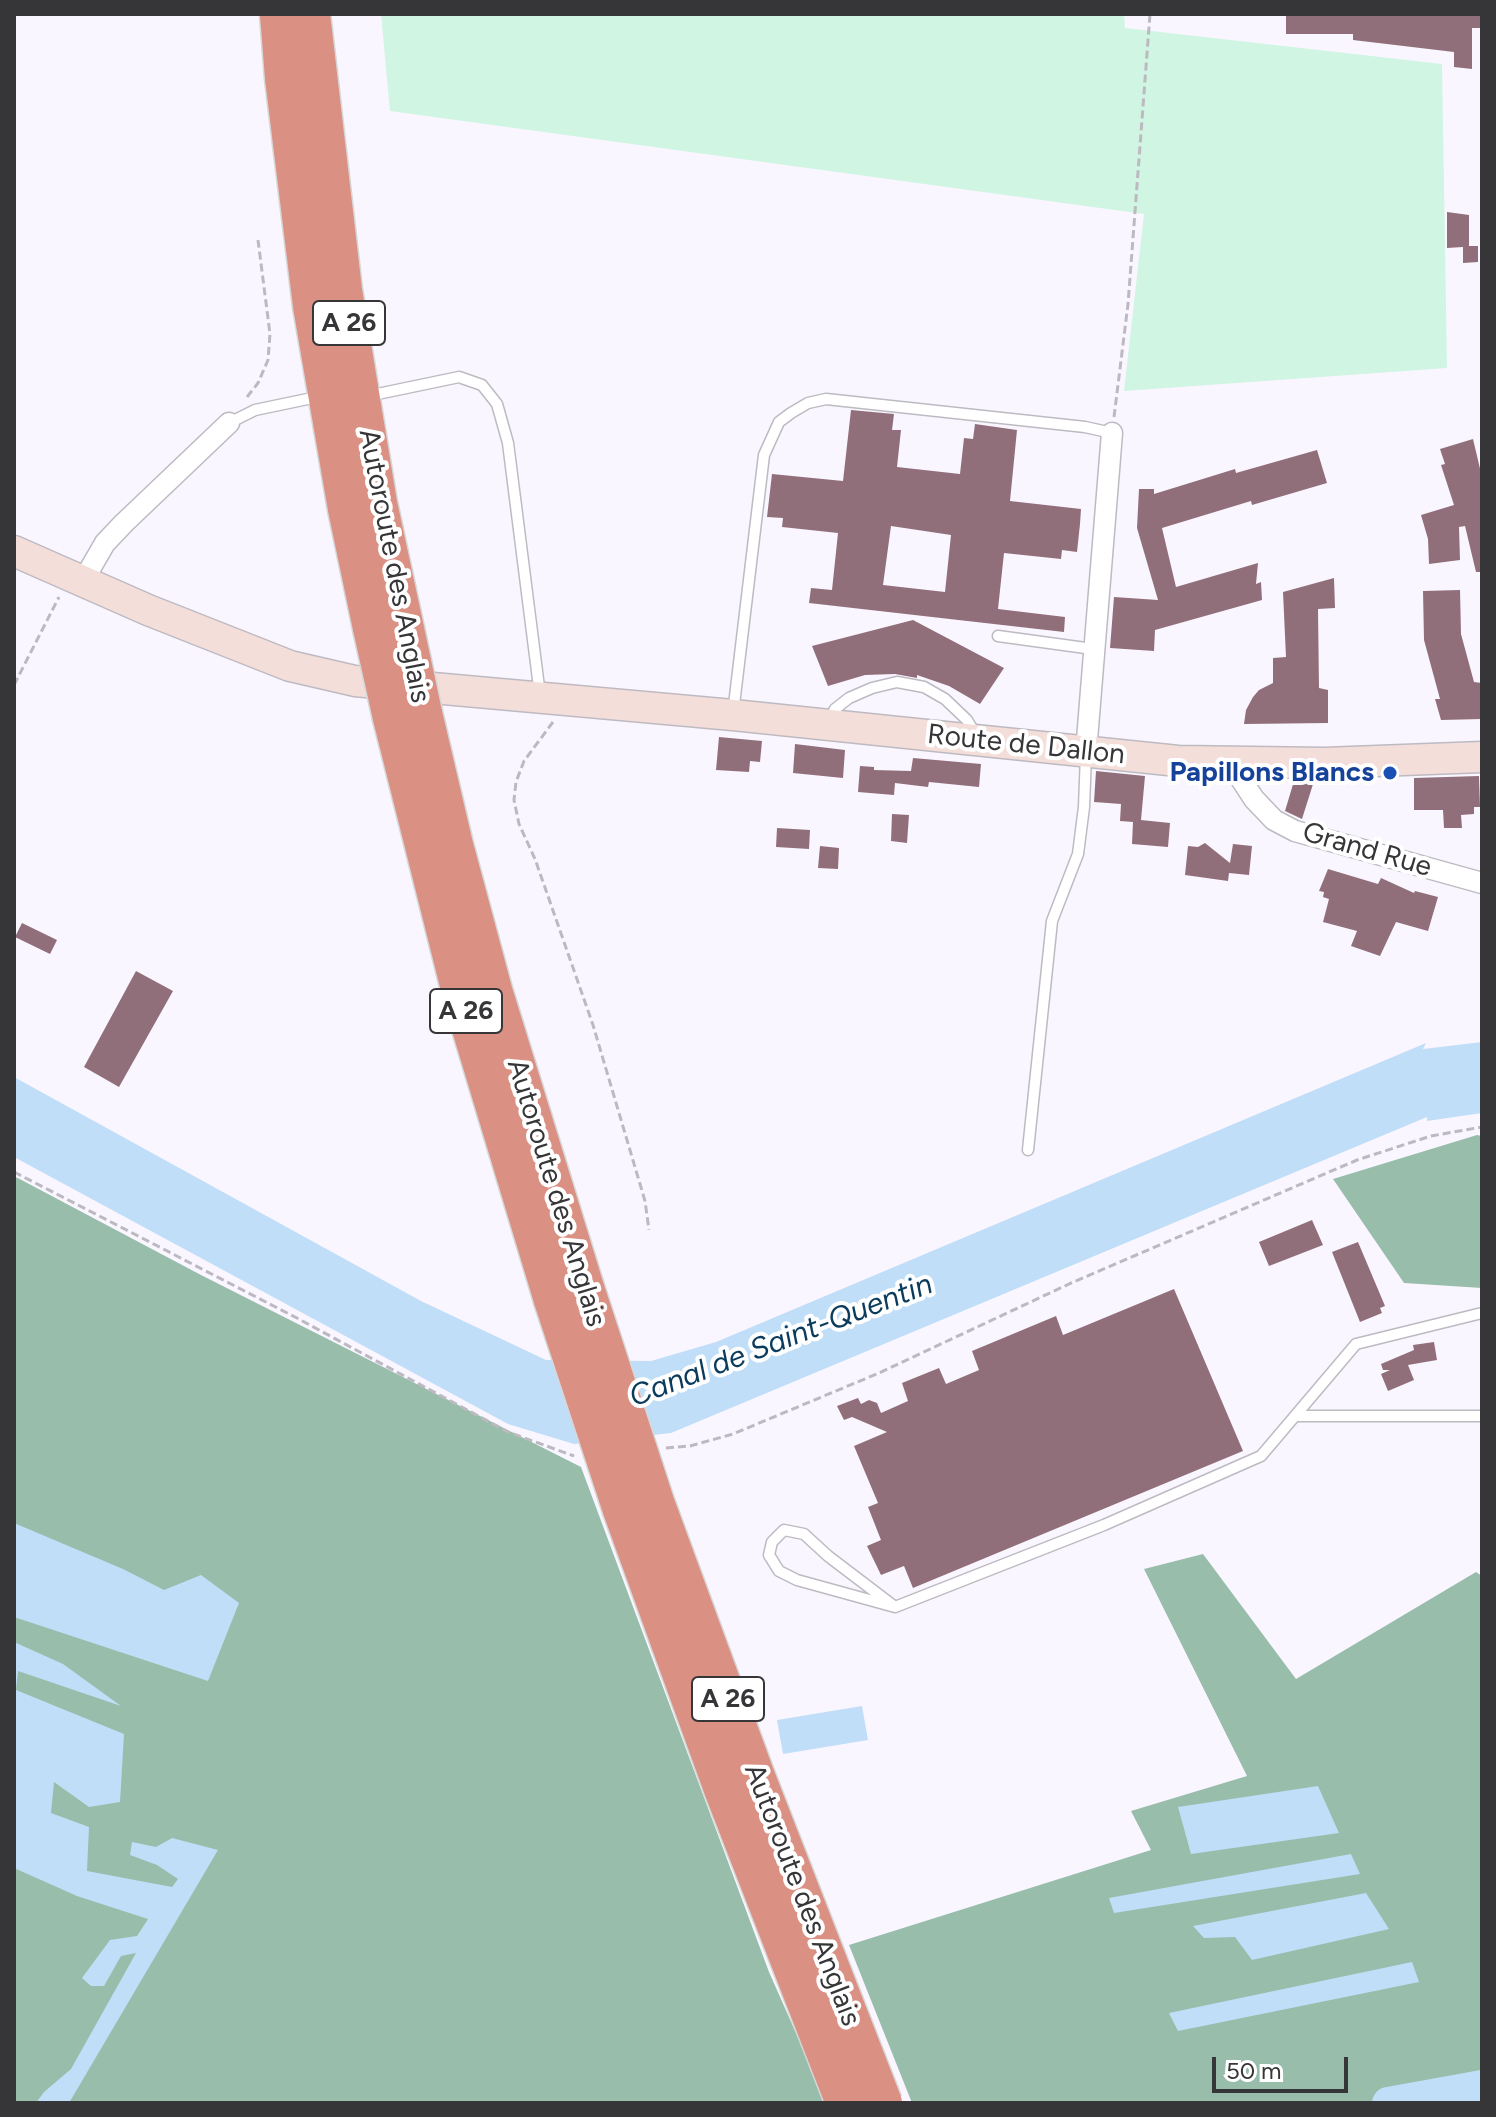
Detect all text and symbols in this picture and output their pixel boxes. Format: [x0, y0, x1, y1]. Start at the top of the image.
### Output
road number: A 26 [313, 301, 385, 345]
street label: Autoroute des Anglais [351, 426, 437, 706]
street label: Route de Dallon [926, 718, 1126, 772]
place label: Papillons Blancs [1169, 756, 1374, 790]
marker: Papillons Blancs [1381, 764, 1399, 782]
street label: Grand Rue [1299, 816, 1435, 884]
road number: A 26 [430, 989, 502, 1033]
street label: Autoroute des Anglais [499, 1055, 613, 1331]
water label: Canal de Saint-Quentin [624, 1267, 938, 1415]
road number: A 26 [692, 1677, 764, 1721]
street label: Autoroute des Anglais [736, 1759, 868, 2031]
scale bar [1216, 2041, 1352, 2091]
text: 50 m [1226, 2056, 1282, 2085]

